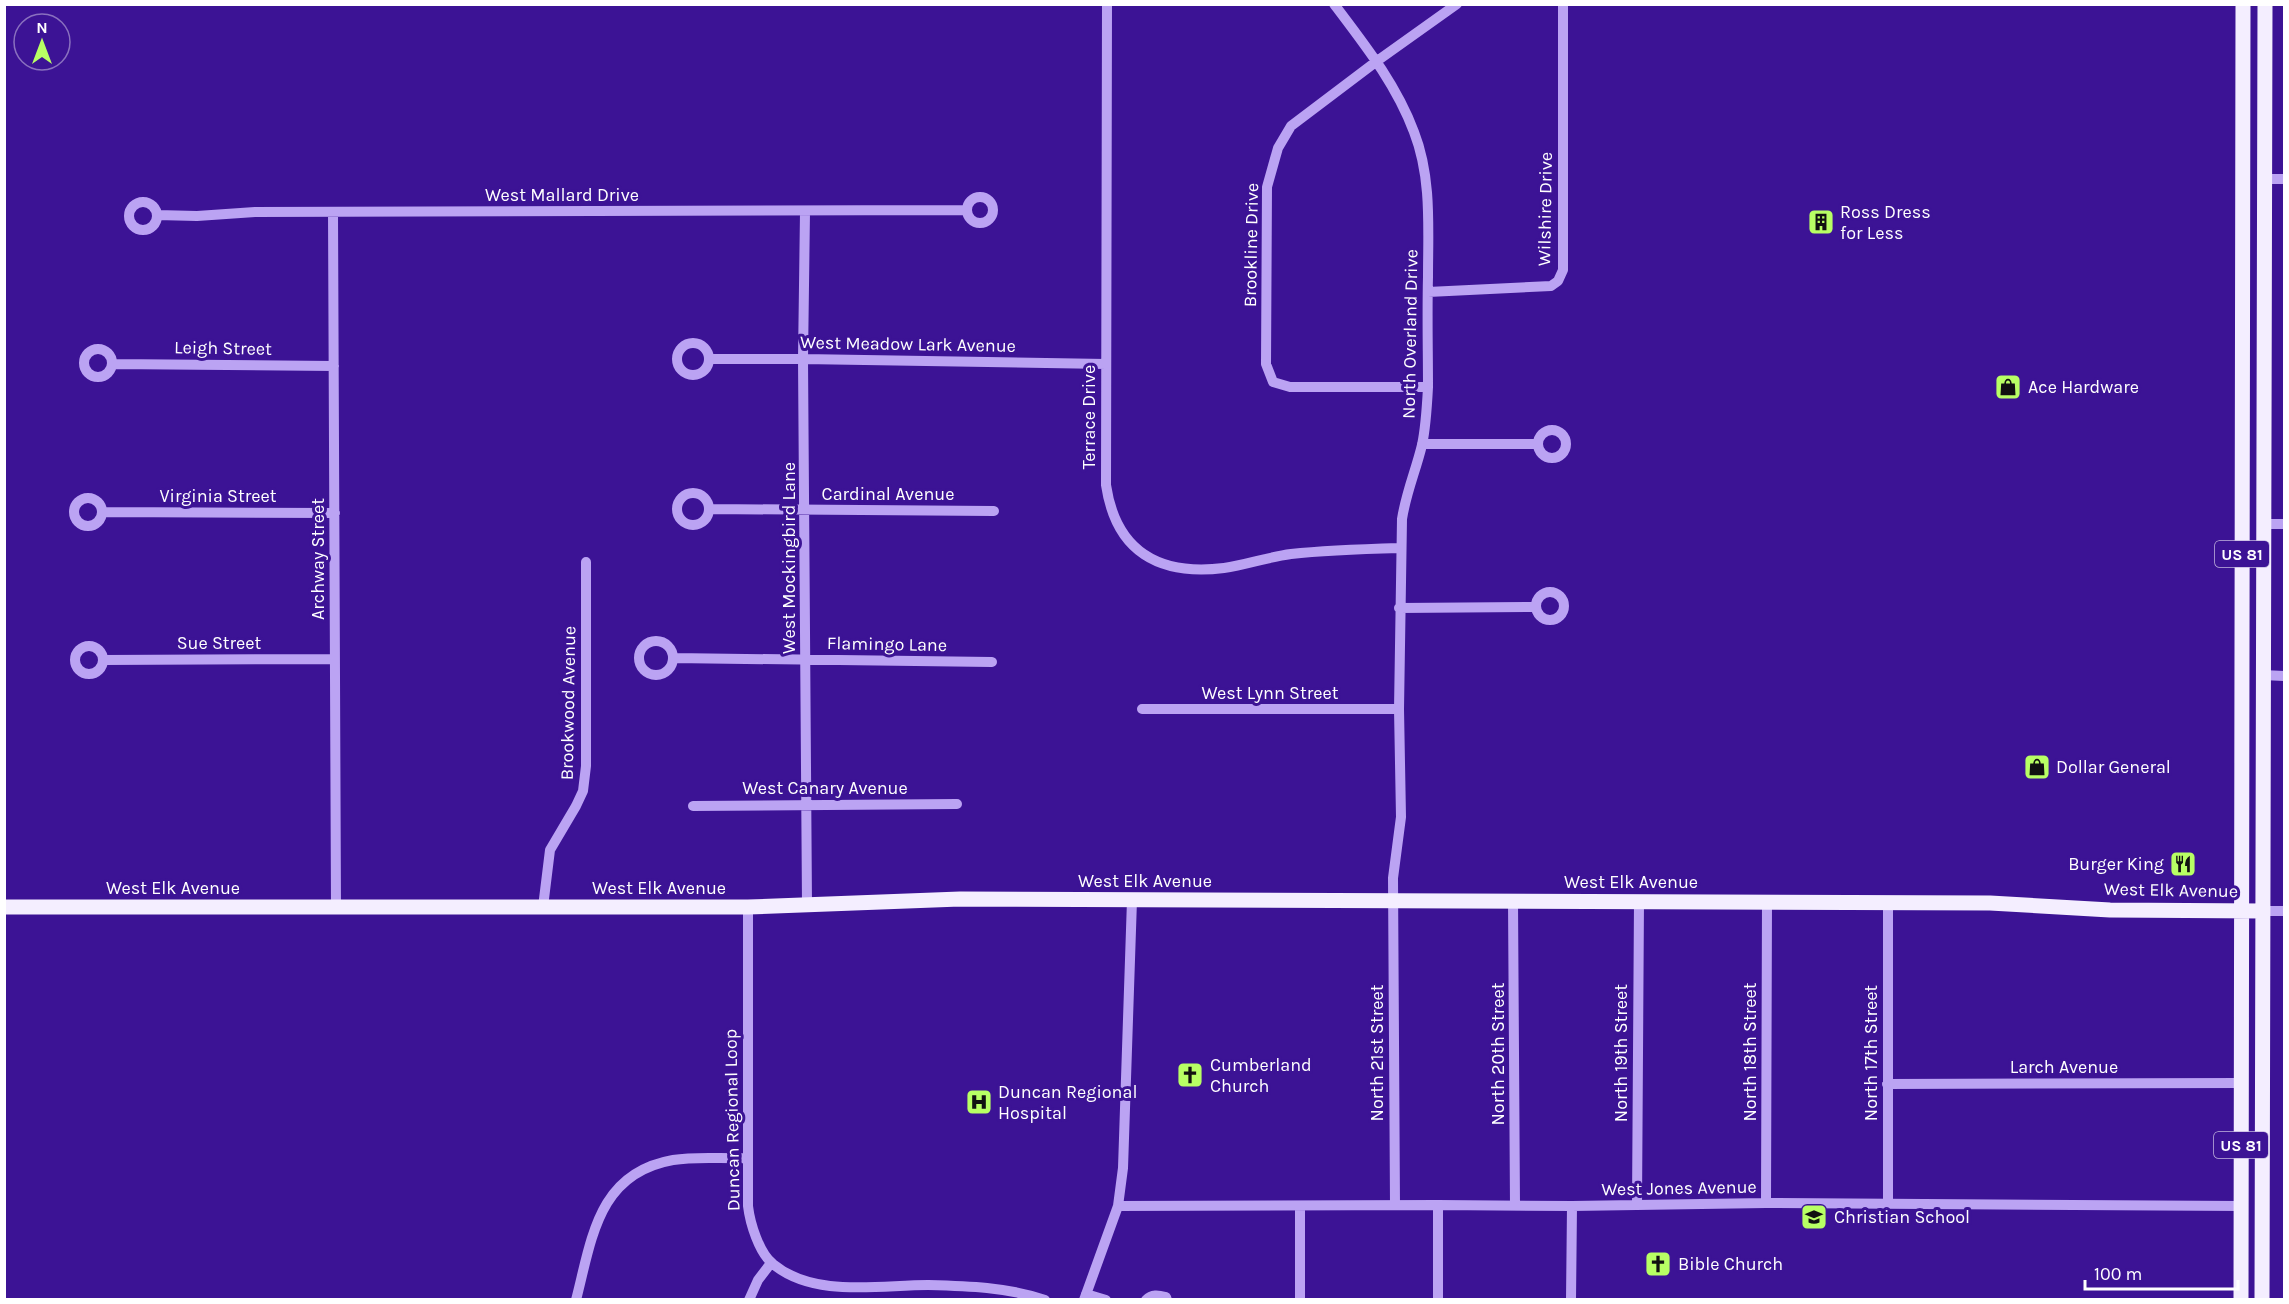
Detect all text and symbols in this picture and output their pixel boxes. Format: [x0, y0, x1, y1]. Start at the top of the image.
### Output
north arrow [12, 12, 72, 72]
text: N [36, 18, 48, 37]
street label: Wilshire Drive [1533, 152, 1557, 266]
street label: Brookline Drive [1239, 183, 1263, 307]
street label: West Mallard Drive [485, 184, 639, 206]
place label: Ross Dress for Less [1840, 201, 1931, 244]
building icon: Ross Dress for Less [1806, 207, 1836, 237]
street label: North Overland Drive [1398, 249, 1422, 419]
street label: West Meadow Lark Avenue [800, 331, 1016, 357]
street label: Leigh Street [174, 336, 272, 360]
street label: Terrace Drive [1078, 365, 1100, 469]
shop icon: Ace Hardware [1993, 372, 2023, 402]
place label: Ace Hardware [2028, 376, 2139, 398]
street label: West Mockingbird Lane [778, 462, 800, 654]
street label: Cardinal Avenue [822, 483, 954, 505]
street label: Virginia Street [159, 485, 277, 507]
street label: Archway Street [307, 498, 329, 620]
road number: US 81 [2215, 541, 2269, 567]
street label: Brookwood Avenue [556, 626, 580, 780]
street label: Sue Street [177, 632, 262, 654]
street label: Flamingo Lane [827, 632, 947, 656]
street label: West Lynn Street [1202, 682, 1339, 704]
shop icon: Dollar General [2022, 752, 2052, 782]
place label: Dollar General [2056, 756, 2171, 778]
street label: West Canary Avenue [742, 777, 908, 799]
restaurant icon: Burger King [2168, 849, 2198, 879]
place label: Burger King [2068, 853, 2164, 875]
street label: West Elk Avenue [1078, 870, 1212, 892]
street label: West Elk Avenue [1564, 871, 1698, 893]
street label: West Elk Avenue [106, 877, 240, 899]
street label: West Elk Avenue [592, 877, 726, 899]
street label: West Elk Avenue [2104, 878, 2238, 902]
street label: North 20th Street [1487, 982, 1509, 1126]
street label: North 18th Street [1739, 982, 1761, 1121]
street label: North 21st Street [1366, 984, 1388, 1121]
street label: North 19th Street [1610, 984, 1632, 1122]
street label: North 17th Street [1860, 985, 1882, 1121]
street label: Duncan Regional Loop [719, 1029, 745, 1211]
place label: Cumberland Church [1210, 1054, 1312, 1097]
street label: Larch Avenue [2010, 1056, 2118, 1078]
church icon: Cumberland Church [1175, 1060, 1205, 1090]
place label: Duncan Regional Hospital [998, 1081, 1137, 1124]
hospital icon: Duncan Regional Hospital [964, 1087, 994, 1117]
road number: US 81 [2214, 1132, 2268, 1158]
street label: West Jones Avenue [1601, 1176, 1757, 1200]
school or university icon: Christian School [1799, 1202, 1829, 1232]
place label: Christian School [1834, 1206, 1970, 1228]
church icon: Bible Church [1643, 1249, 1673, 1279]
place label: Bible Church [1678, 1253, 1783, 1275]
scale bar [2085, 1253, 2238, 1291]
text: 100 m [2094, 1263, 2142, 1285]

